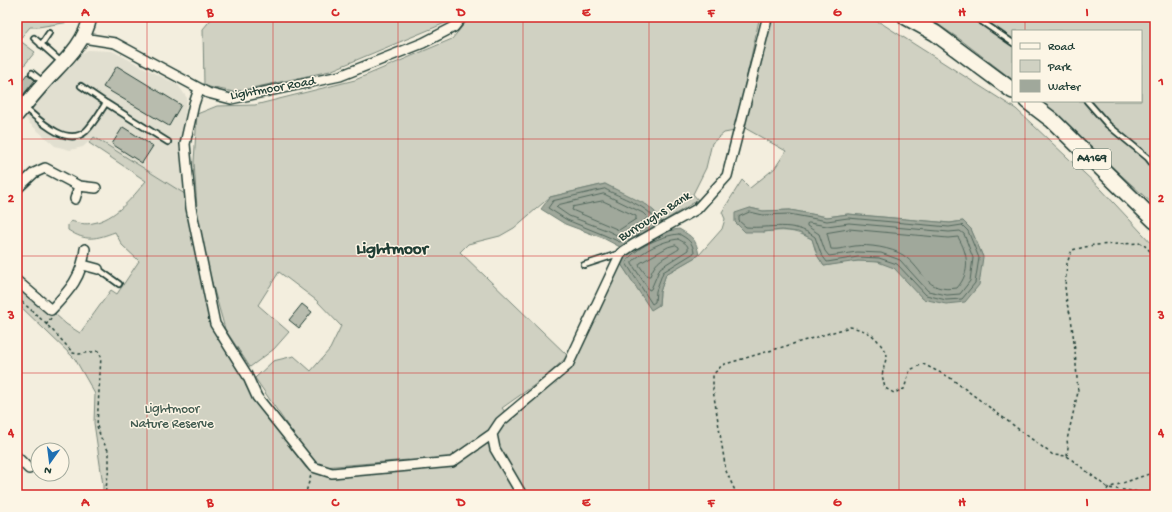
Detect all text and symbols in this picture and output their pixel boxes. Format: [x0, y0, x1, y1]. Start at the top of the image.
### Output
text: A [80, 6, 90, 21]
text: B [206, 6, 215, 21]
text: C [330, 6, 340, 21]
text: D [456, 6, 466, 21]
text: E [582, 6, 591, 21]
text: F [707, 6, 716, 21]
text: G [833, 6, 842, 21]
text: H [958, 6, 966, 21]
text: I [1085, 6, 1089, 21]
legend [1012, 30, 1142, 102]
text: Road [1048, 41, 1075, 55]
text: Park [1047, 61, 1073, 75]
street label: Lightmoor Road [229, 74, 318, 104]
text: 1 [7, 75, 14, 90]
text: 1 [1157, 75, 1164, 90]
text: Water [1048, 81, 1082, 95]
road number: A4169 [1073, 149, 1111, 169]
street label: Burroughs Bank [615, 188, 695, 246]
text: 2 [8, 192, 15, 207]
text: 2 [1158, 192, 1165, 207]
district label: Lightmoor [356, 240, 430, 260]
text: 3 [7, 309, 15, 324]
text: 3 [1157, 309, 1165, 324]
park label: Lightmoor Nature Reserve [130, 402, 214, 432]
text: 4 [7, 426, 15, 441]
text: 4 [1157, 426, 1165, 441]
north arrow [30, 442, 70, 482]
text: N [43, 463, 53, 476]
text: A [80, 496, 90, 511]
text: B [206, 496, 215, 511]
text: C [330, 496, 340, 511]
text: D [456, 496, 466, 511]
text: E [582, 496, 591, 511]
text: F [707, 496, 716, 511]
text: G [833, 496, 842, 511]
text: H [958, 496, 966, 511]
text: I [1085, 496, 1089, 511]

